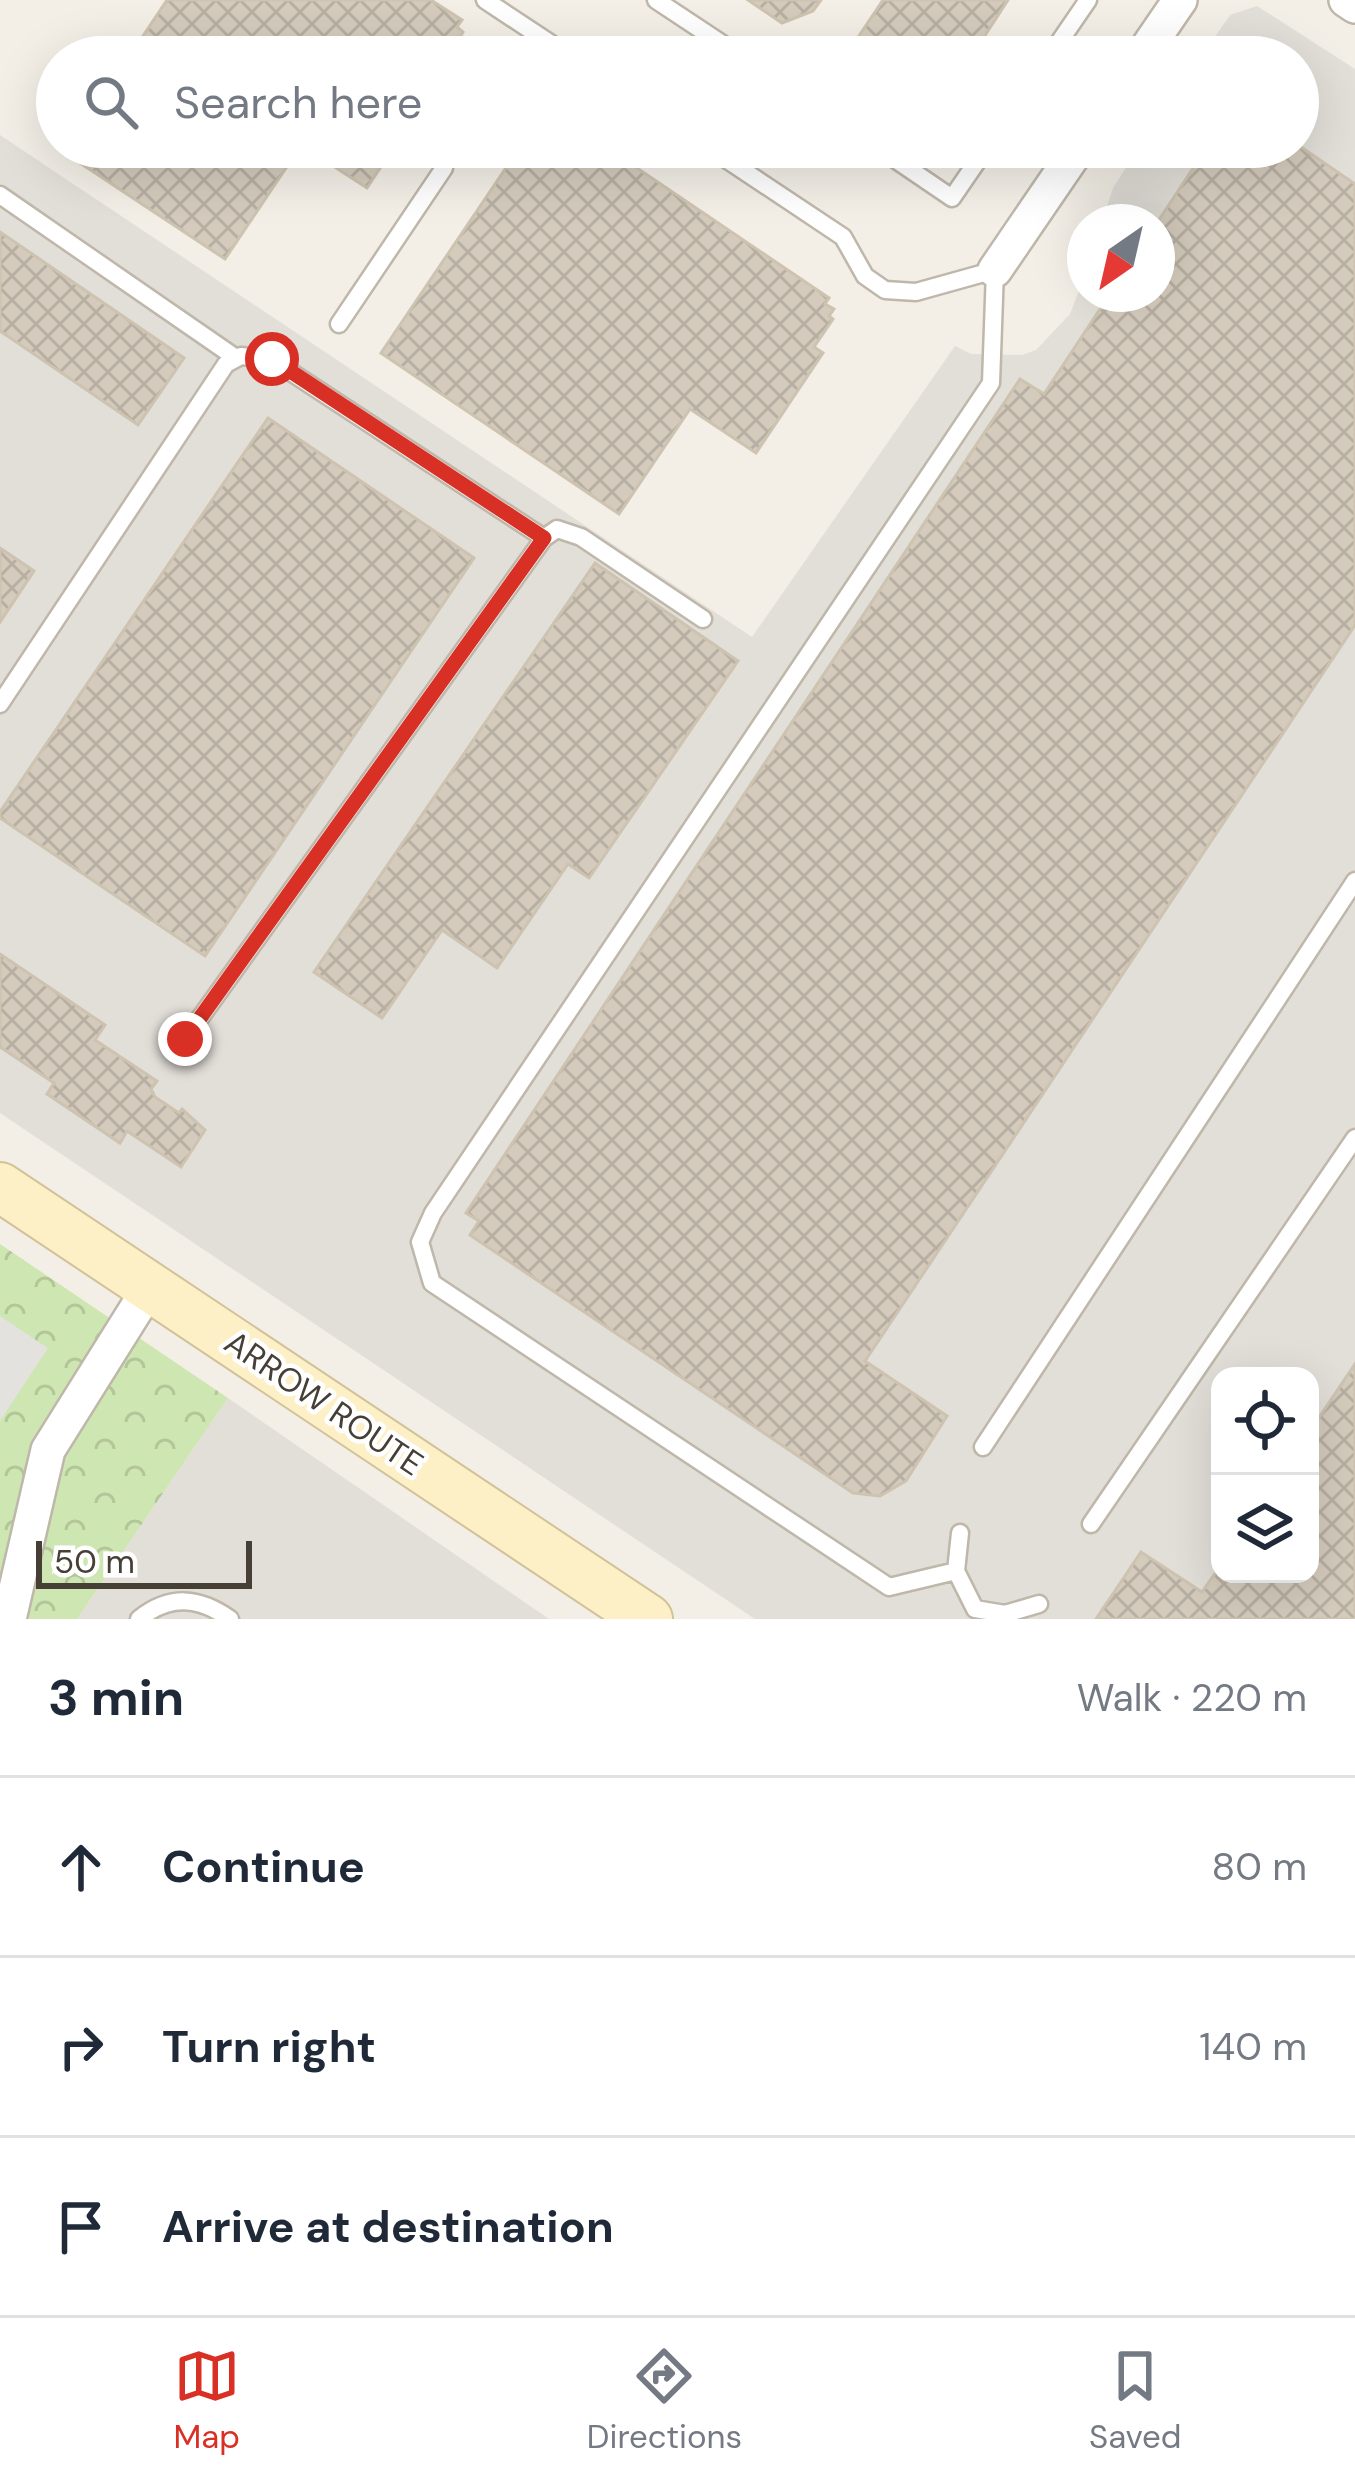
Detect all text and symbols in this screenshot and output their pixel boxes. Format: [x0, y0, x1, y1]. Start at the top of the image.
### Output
search box [36, 36, 1319, 168]
icon: search [78, 69, 144, 135]
text: Search here [174, 73, 422, 132]
north arrow [1067, 204, 1175, 312]
route start [245, 332, 299, 386]
route end [158, 1012, 212, 1066]
street label: ARROW ROUTE [216, 1321, 432, 1485]
map controls [1211, 1367, 1319, 1583]
button: locate [1211, 1367, 1319, 1475]
button: layers [1211, 1475, 1319, 1583]
scale bar [36, 1535, 252, 1588]
text: 50 m [54, 1540, 135, 1583]
text: 3 min [48, 1664, 184, 1731]
text: Walk · 220 m [1077, 1672, 1307, 1723]
icon: ahead [48, 1834, 114, 1900]
text: Continue [162, 1837, 365, 1896]
text: 80 m [1211, 1841, 1307, 1892]
icon: right [48, 2014, 114, 2080]
text: Turn right [162, 2017, 376, 2076]
text: 140 m [1199, 2021, 1307, 2072]
icon: arrive [48, 2194, 114, 2260]
text: Arrive at destination [162, 2197, 614, 2256]
tab: Map [173, 2343, 240, 2458]
tab: Directions [587, 2343, 742, 2458]
tab: Saved [1089, 2343, 1182, 2458]

